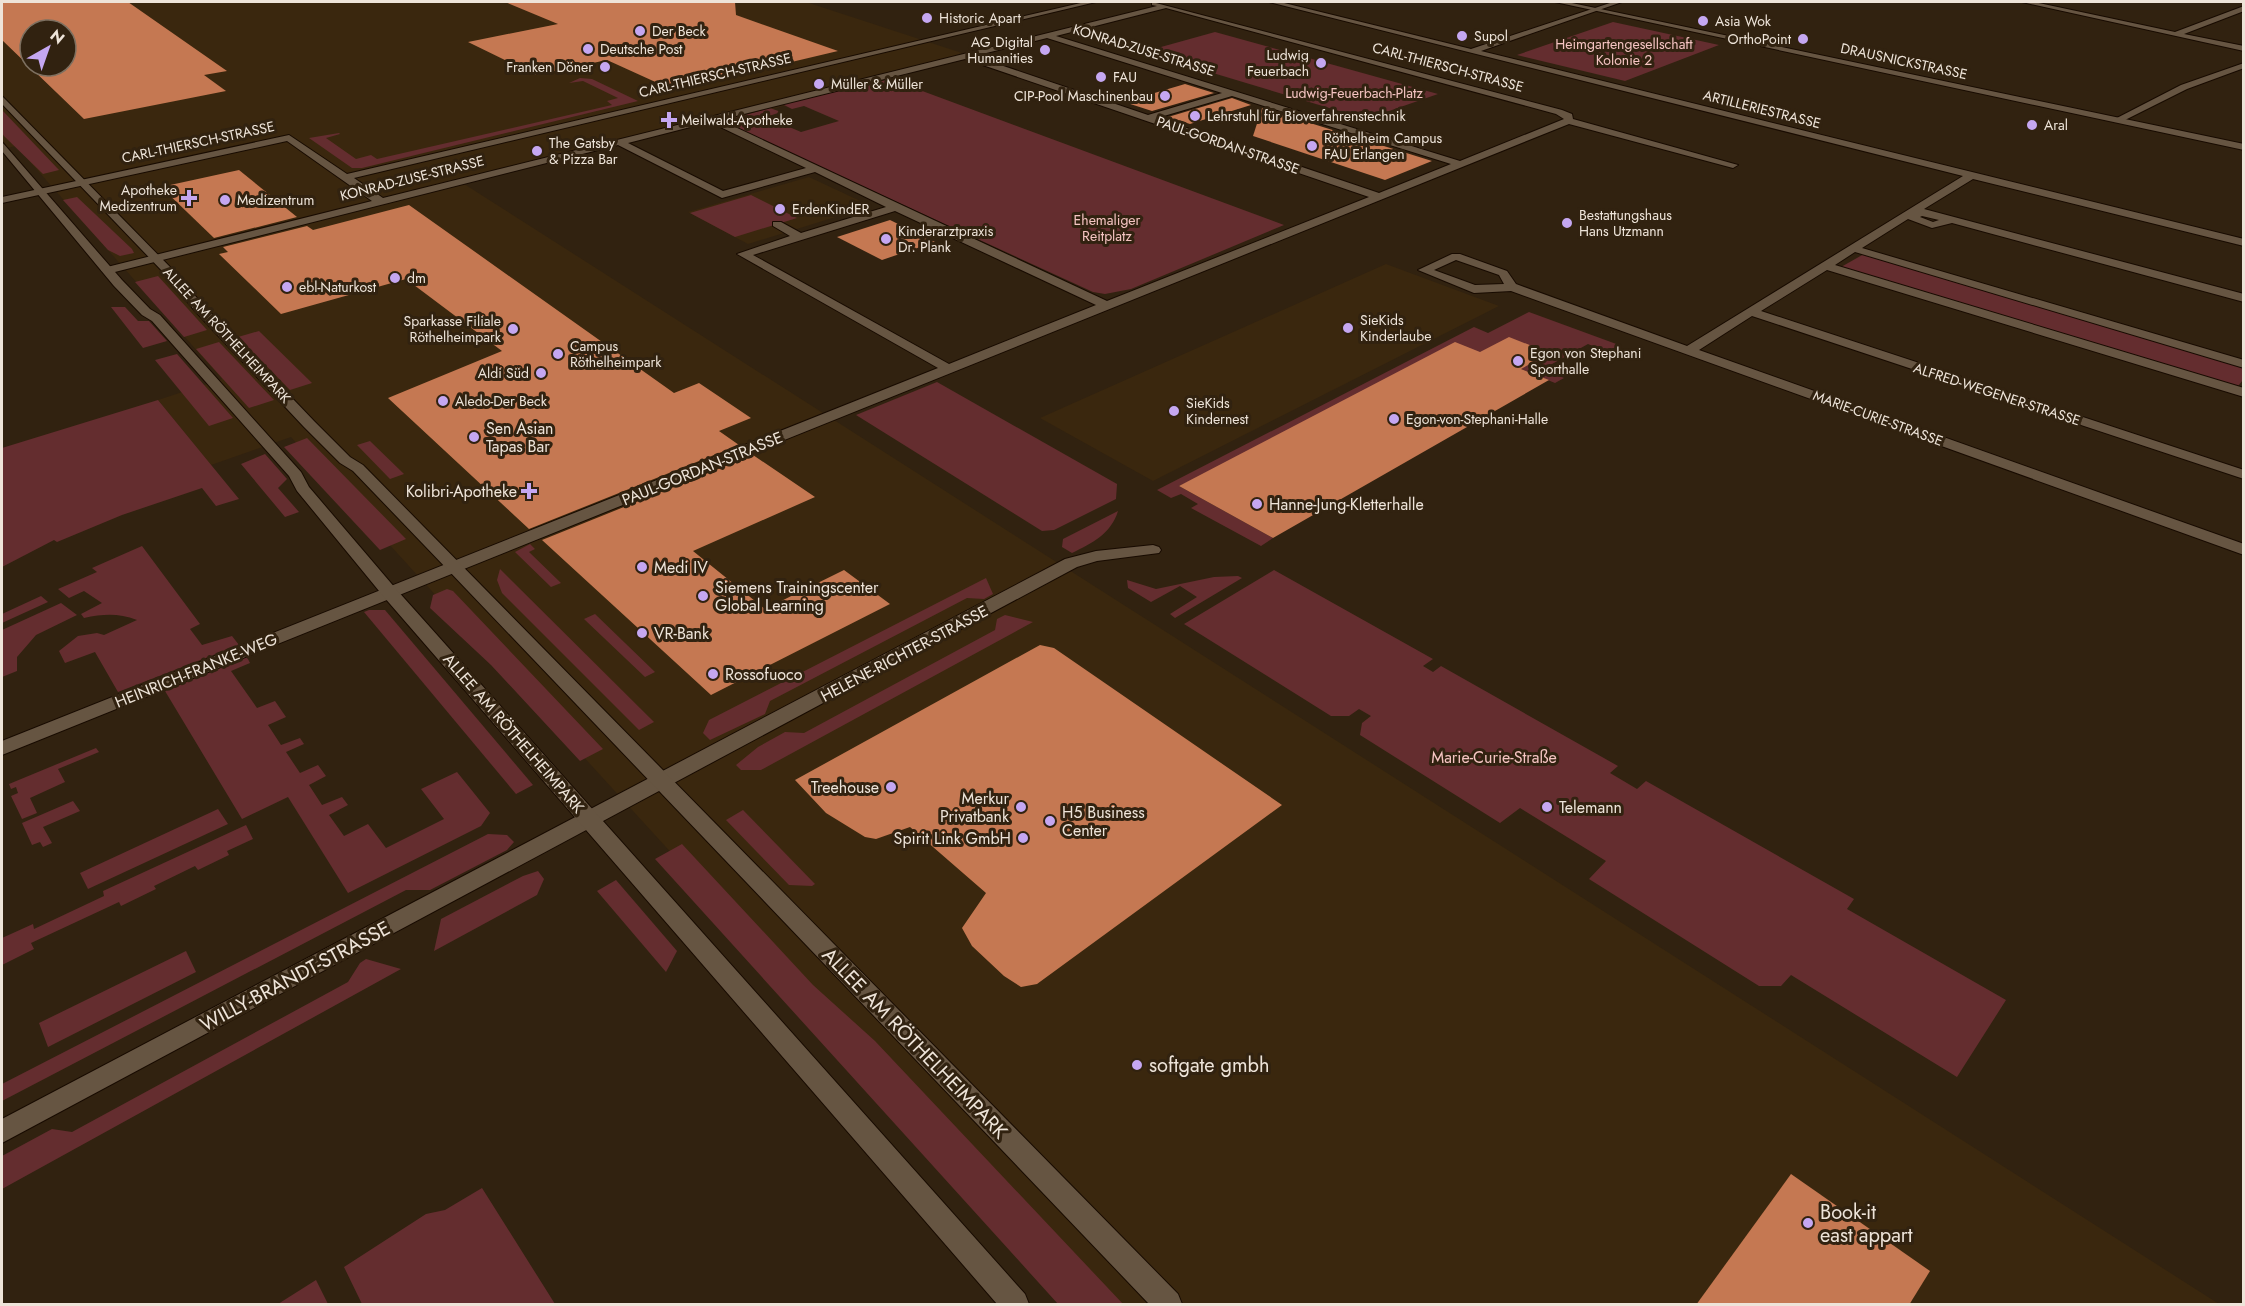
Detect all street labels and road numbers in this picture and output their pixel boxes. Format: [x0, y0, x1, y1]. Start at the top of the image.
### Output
street label: KONRAD-ZUSE-STRASSE [1070, 19, 1218, 81]
street label: CARL-THIERSCH-STRASSE [1370, 37, 1526, 97]
street label: DRAUSNICKSTRASSE [1839, 38, 1969, 84]
street label: CARL-THIERSCH-STRASSE [637, 48, 793, 102]
street label: ARTILLERIESTRASSE [1701, 85, 1823, 133]
street label: PAUL-GORDAN-STRASSE [1154, 111, 1302, 179]
street label: CARL-THIERSCH-STRASSE [120, 116, 276, 168]
street label: KONRAD-ZUSE-STRASSE [338, 150, 486, 206]
street label: ALLEE AM RÖTHELHEIMPARK [159, 263, 296, 407]
street label: ALFRED-WEGENER-STRASSE [1911, 358, 2083, 430]
street label: MARIE-CURIE-STRASSE [1810, 385, 1946, 451]
street label: PAUL-GORDAN-STRASSE [618, 426, 786, 511]
street label: HELENE-RICHTER-STRASSE [816, 599, 992, 707]
street label: HEINRICH-FRANKE-WEG [112, 627, 281, 714]
street label: ALLEE AM RÖTHELHEIMPARK [438, 648, 590, 818]
street label: WILLY-BRANDT-STRASSE [195, 914, 396, 1039]
street label: ALLEE AM RÖTHELHEIMPARK [815, 941, 1015, 1146]

